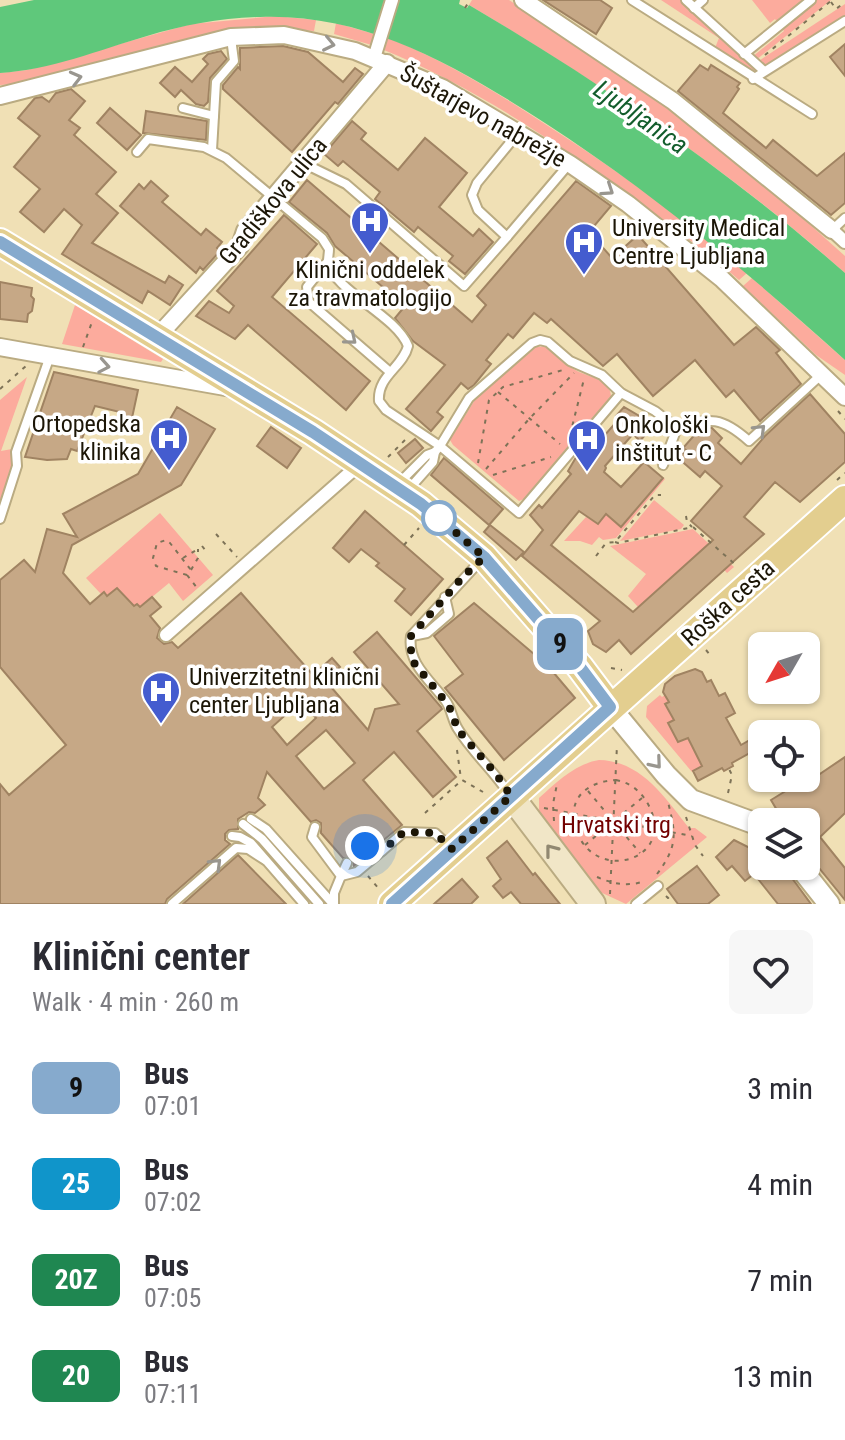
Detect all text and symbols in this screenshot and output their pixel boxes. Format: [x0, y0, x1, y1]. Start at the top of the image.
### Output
one-way arrow [322, 35, 336, 52]
street label: Šuštarjevo nabrežje [395, 59, 571, 173]
one-way arrow [68, 70, 82, 87]
water label: Ljubljanica [588, 74, 694, 160]
street label: Gradiškova ulica [213, 132, 333, 270]
one-way arrow [599, 180, 614, 195]
hospital icon: Klinični oddelek za travmatologijo [349, 200, 391, 255]
place label: University Medical Centre Ljubljana [612, 214, 785, 270]
hospital icon: University Medical Centre Ljubljana [563, 221, 605, 276]
place label: Klinični oddelek za travmatologijo [288, 256, 452, 312]
one-way arrow [342, 329, 357, 344]
one-way arrow [97, 357, 111, 374]
place label: Ortopedska klinika [32, 410, 141, 466]
place label: Onkološki inštitut - C [615, 411, 712, 467]
hospital icon: Ortopedska klinika [148, 417, 190, 472]
hospital icon: Onkološki inštitut - C [566, 418, 608, 473]
one-way arrow [751, 424, 765, 439]
unlabelled marker [422, 501, 456, 535]
street label: Roška cesta [676, 554, 780, 652]
line badge: 9 [534, 618, 586, 670]
text: 9 [553, 627, 567, 660]
north arrow [748, 632, 820, 704]
map controls [748, 632, 820, 880]
place label: Univerzitetni klinični center Ljubljana [189, 663, 380, 719]
hospital icon: Univerzitetni klinični center Ljubljana [140, 670, 182, 725]
button: locate [748, 720, 820, 792]
one-way arrow [646, 754, 661, 769]
button: layers [748, 808, 820, 880]
park label: Hrvatski trg [561, 811, 671, 839]
your location [345, 826, 385, 866]
one-way arrow [547, 844, 561, 859]
one-way arrow [207, 859, 221, 874]
button: heart [729, 930, 813, 1014]
text: Klinični center [32, 935, 250, 979]
text: Walk · 4 min · 260 m [32, 987, 239, 1017]
text: Bus [144, 1056, 189, 1091]
text: 9 [69, 1071, 83, 1104]
text: 3 min [747, 1071, 813, 1106]
text: 07:01 [144, 1091, 201, 1121]
text: Bus [144, 1152, 189, 1187]
text: 25 [62, 1167, 90, 1200]
text: 4 min [747, 1167, 813, 1202]
text: 07:02 [144, 1187, 201, 1217]
text: Bus [144, 1248, 189, 1283]
text: 20Z [54, 1263, 98, 1296]
text: 7 min [747, 1263, 813, 1298]
text: 07:05 [144, 1283, 201, 1313]
text: Bus [144, 1344, 189, 1379]
text: 20 [62, 1359, 90, 1392]
text: 13 min [732, 1359, 813, 1394]
text: 07:11 [144, 1379, 201, 1409]

